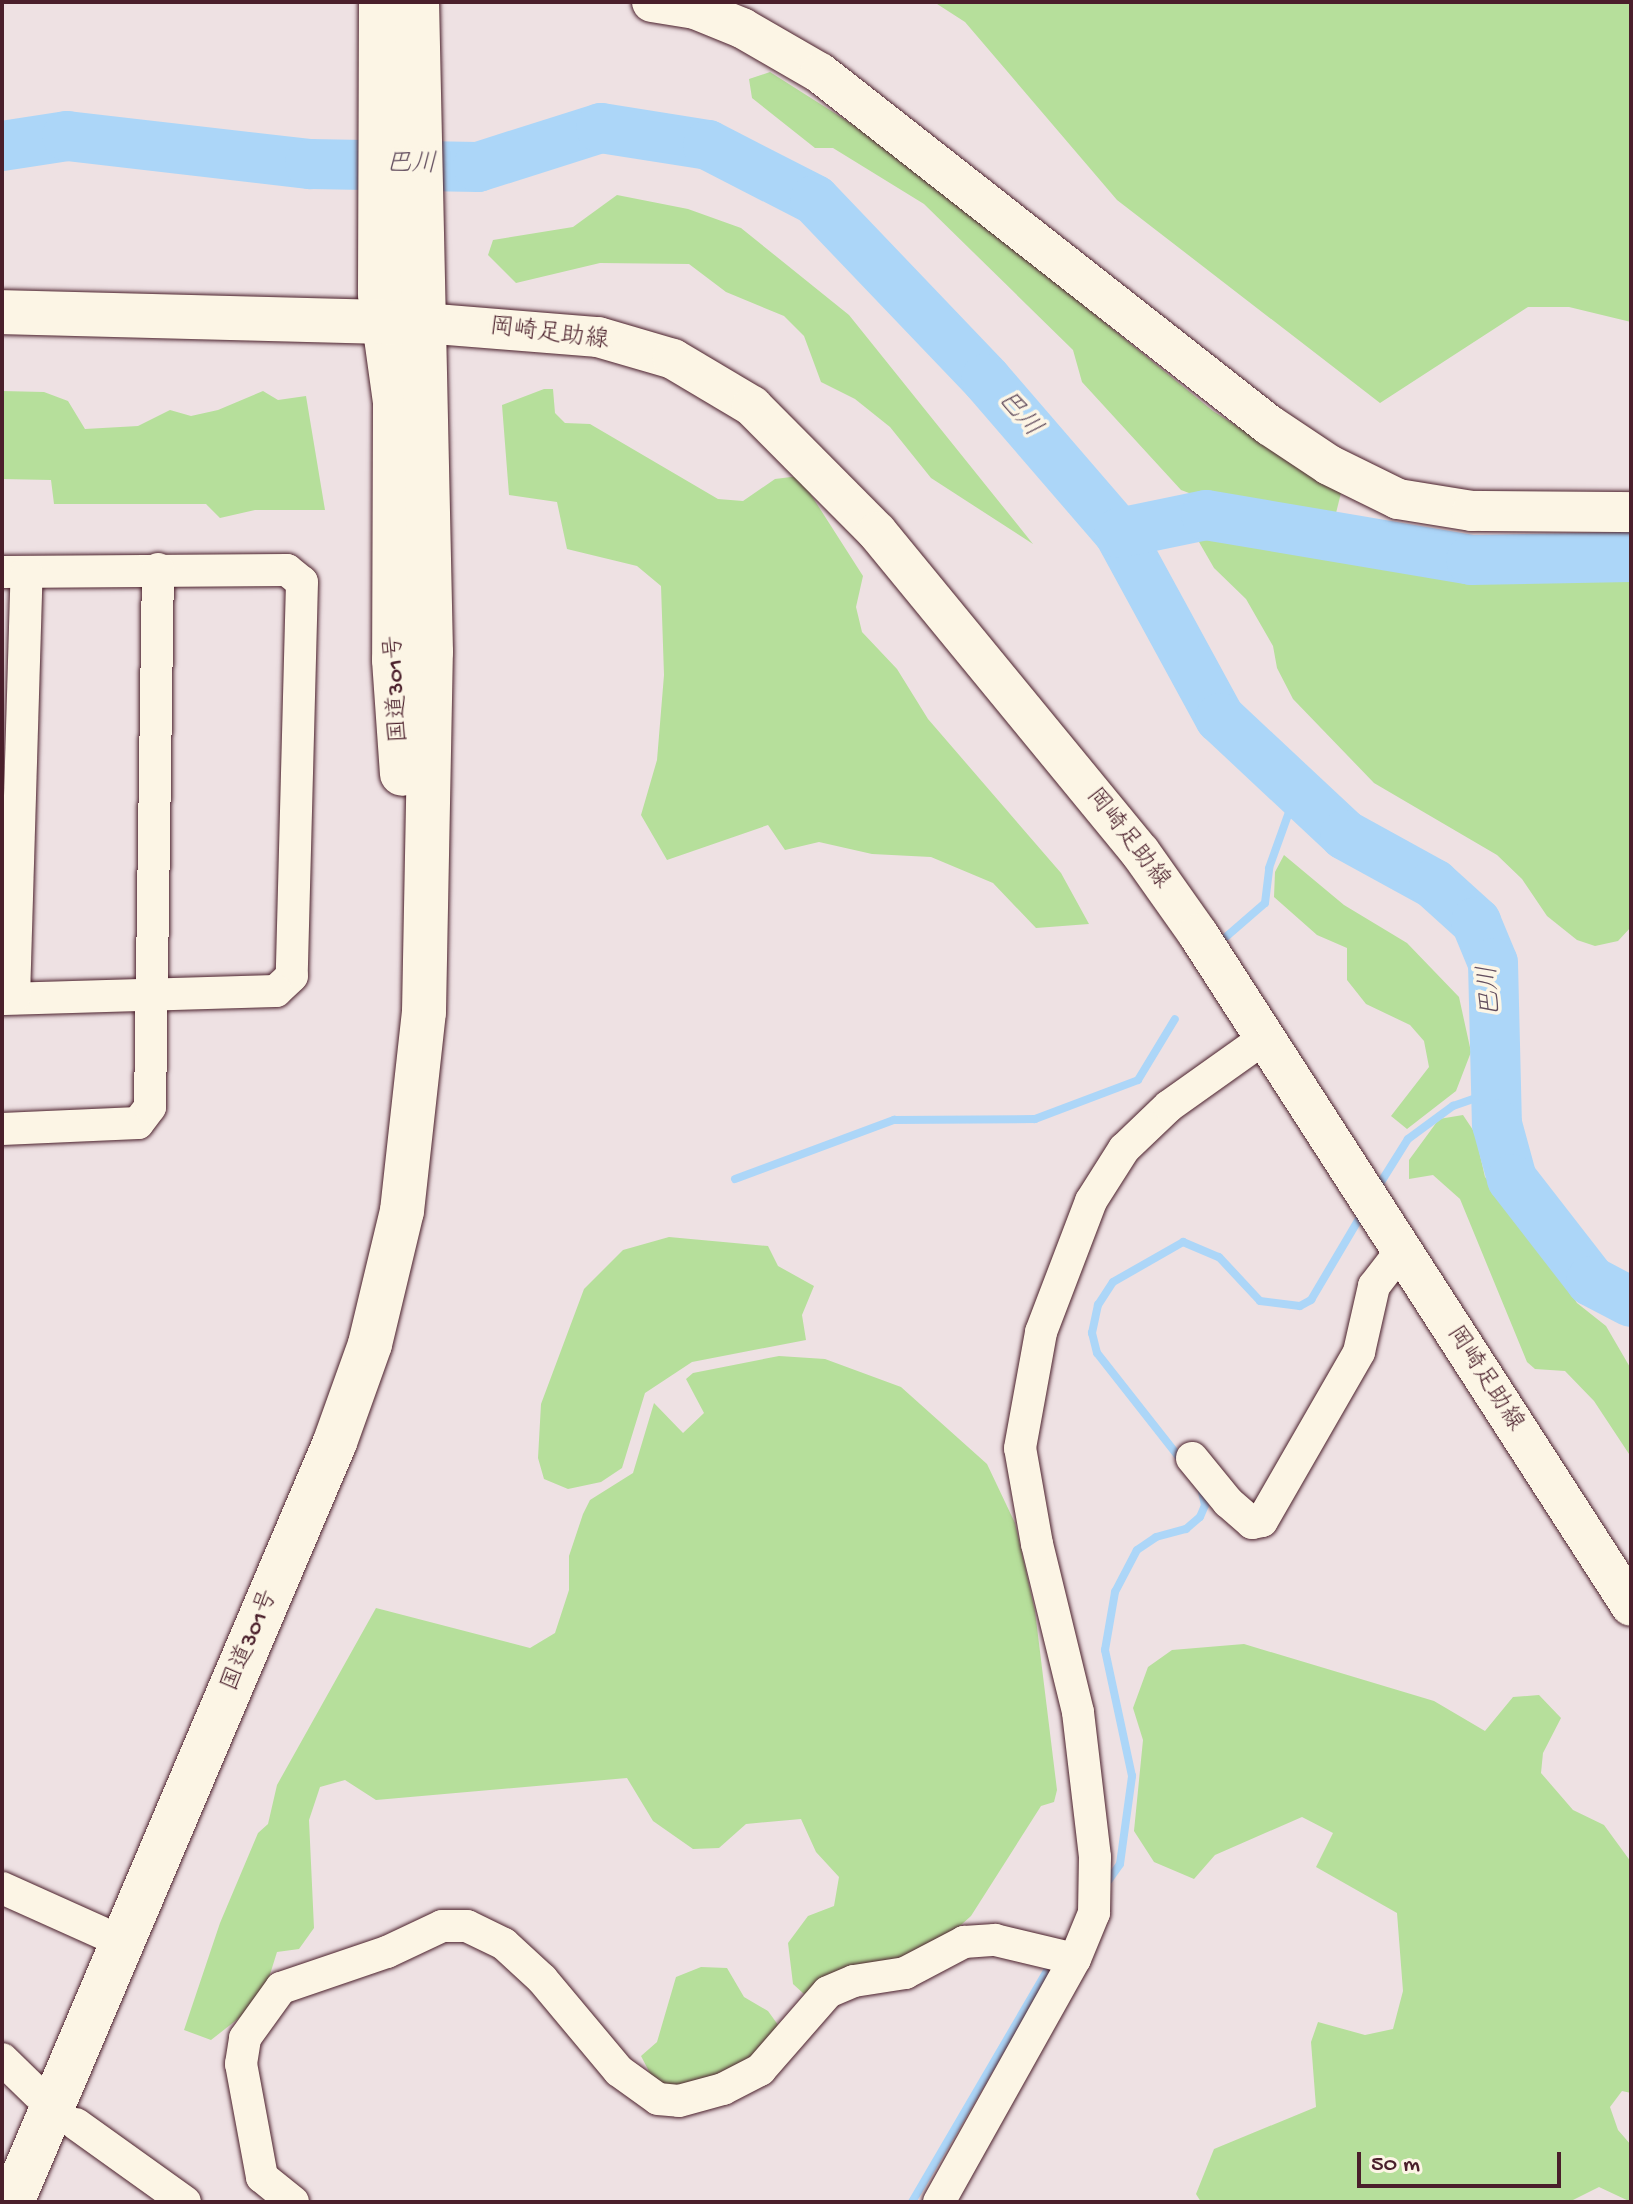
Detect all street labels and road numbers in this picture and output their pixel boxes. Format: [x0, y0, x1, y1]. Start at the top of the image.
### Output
street label: 岡崎足助線 [488, 313, 610, 357]
street label: 国道301号 [381, 634, 415, 744]
street label: 岡崎足助線 [1079, 783, 1175, 895]
street label: 岡崎足助線 [1439, 1321, 1529, 1437]
street label: 国道301号 [217, 1586, 285, 1696]

